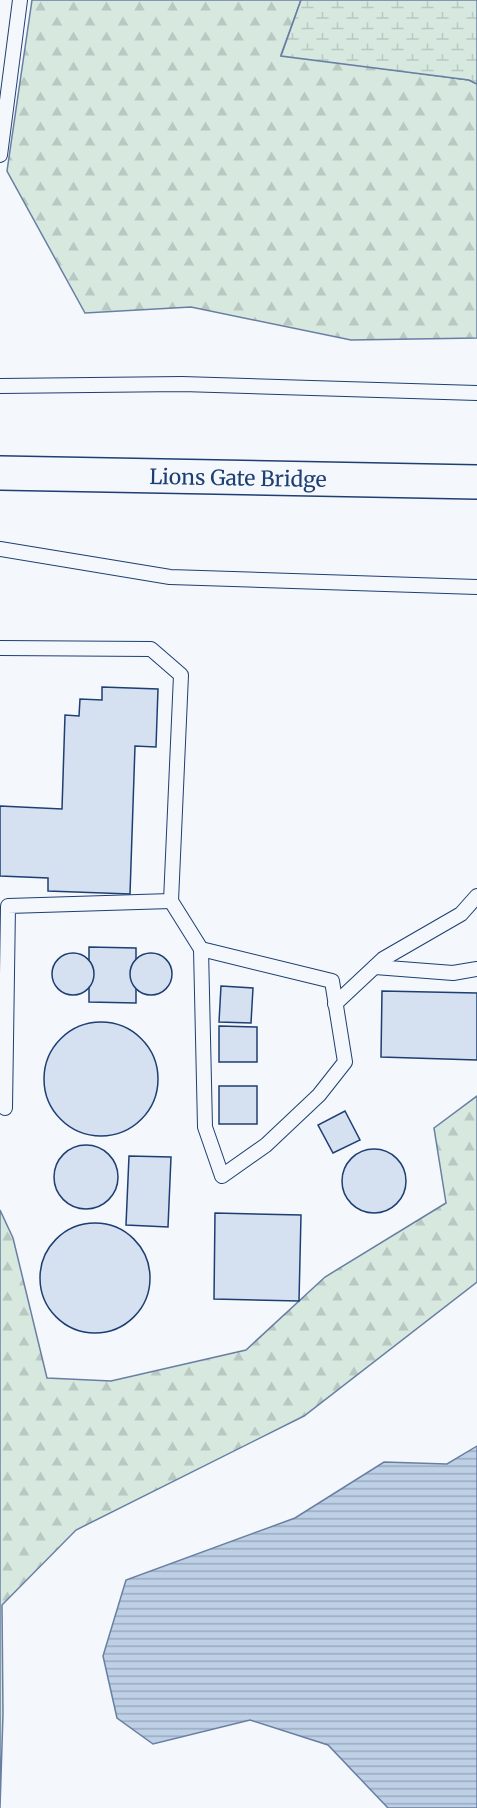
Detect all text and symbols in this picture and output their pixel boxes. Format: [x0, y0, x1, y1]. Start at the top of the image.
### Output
street label: Lions Gate Bridge [149, 463, 327, 493]

